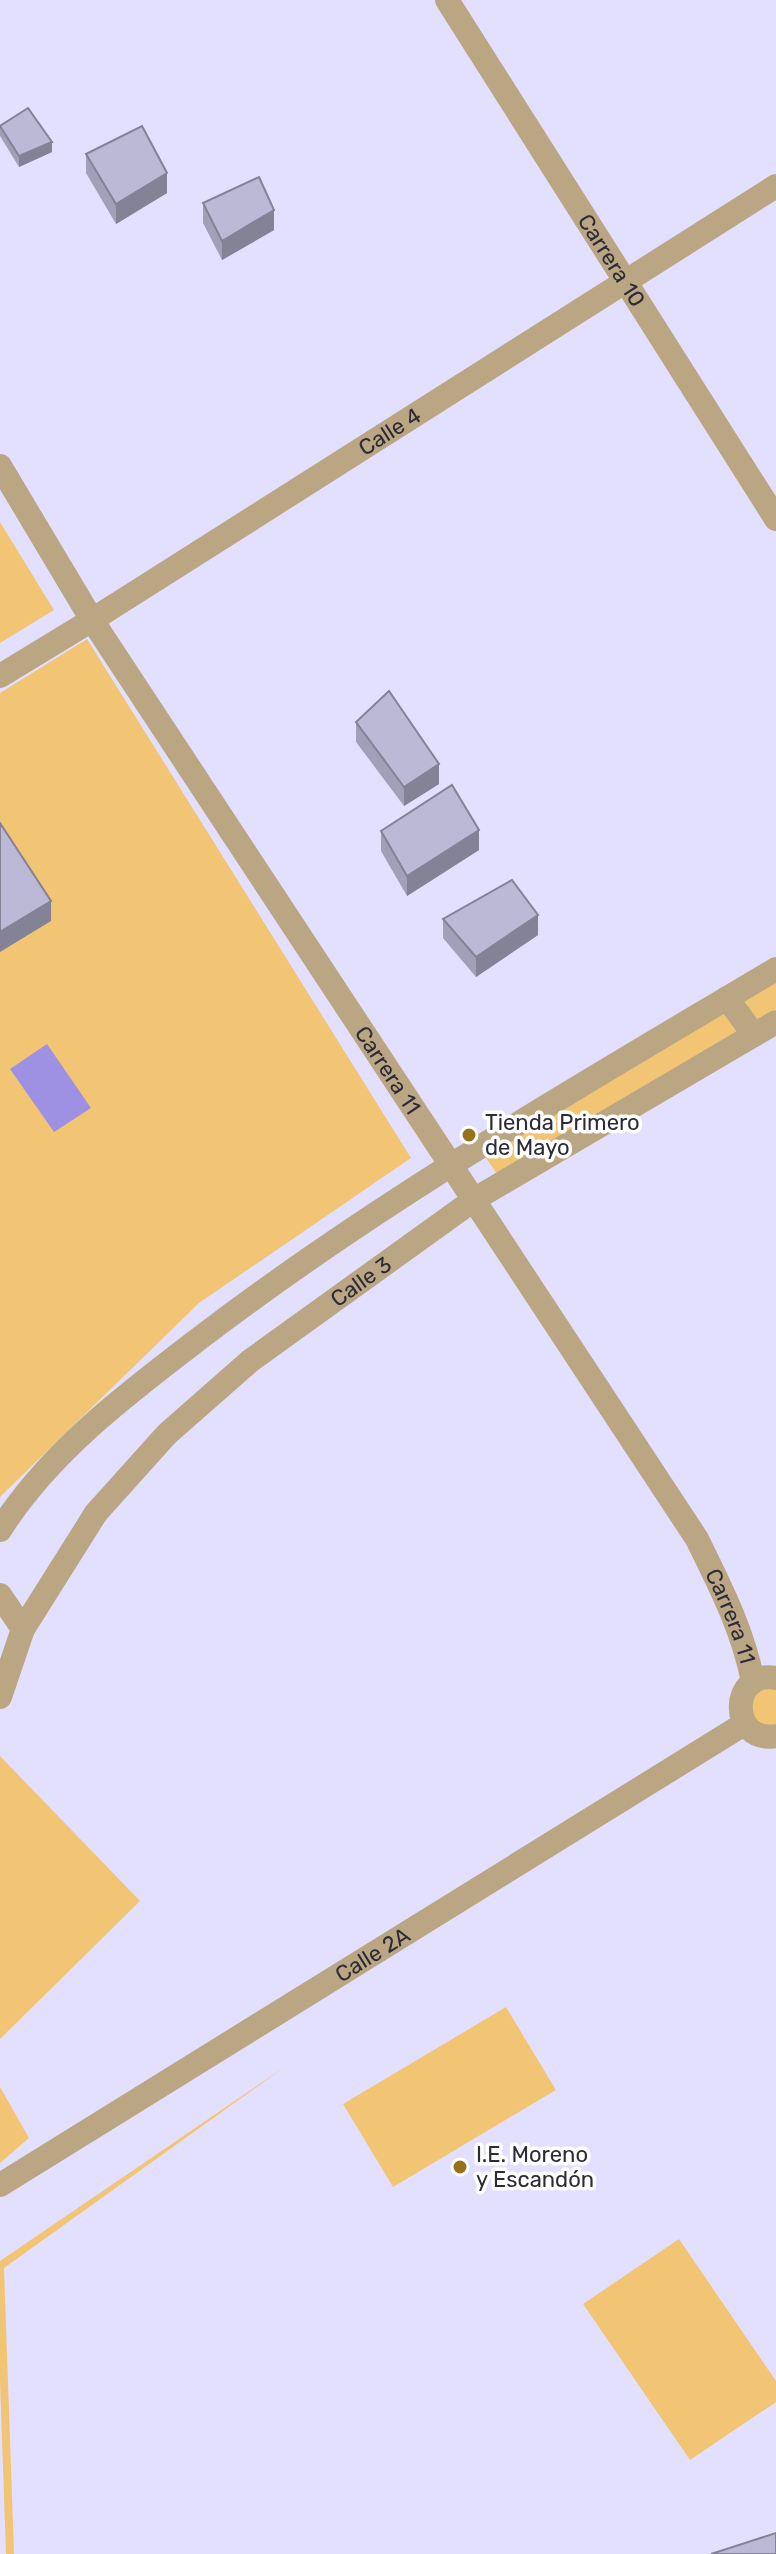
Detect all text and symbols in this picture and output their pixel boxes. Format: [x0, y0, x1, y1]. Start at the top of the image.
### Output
street label: Carrera 10 [572, 209, 651, 312]
street label: Calle 4 [353, 402, 426, 462]
street label: Carrera 11 [349, 1021, 427, 1119]
place label: Tienda Primero de Mayo [485, 1109, 640, 1161]
marker: Tienda Primero de Mayo [460, 1126, 478, 1144]
street label: Calle 3 [325, 1251, 397, 1313]
street label: Carrera 11 [699, 1564, 761, 1667]
street label: Calle 2A [330, 1921, 415, 1988]
place label: I.E. Moreno y Escandón [476, 2141, 594, 2193]
marker: I.E. Moreno y Escandón [451, 2158, 469, 2176]

